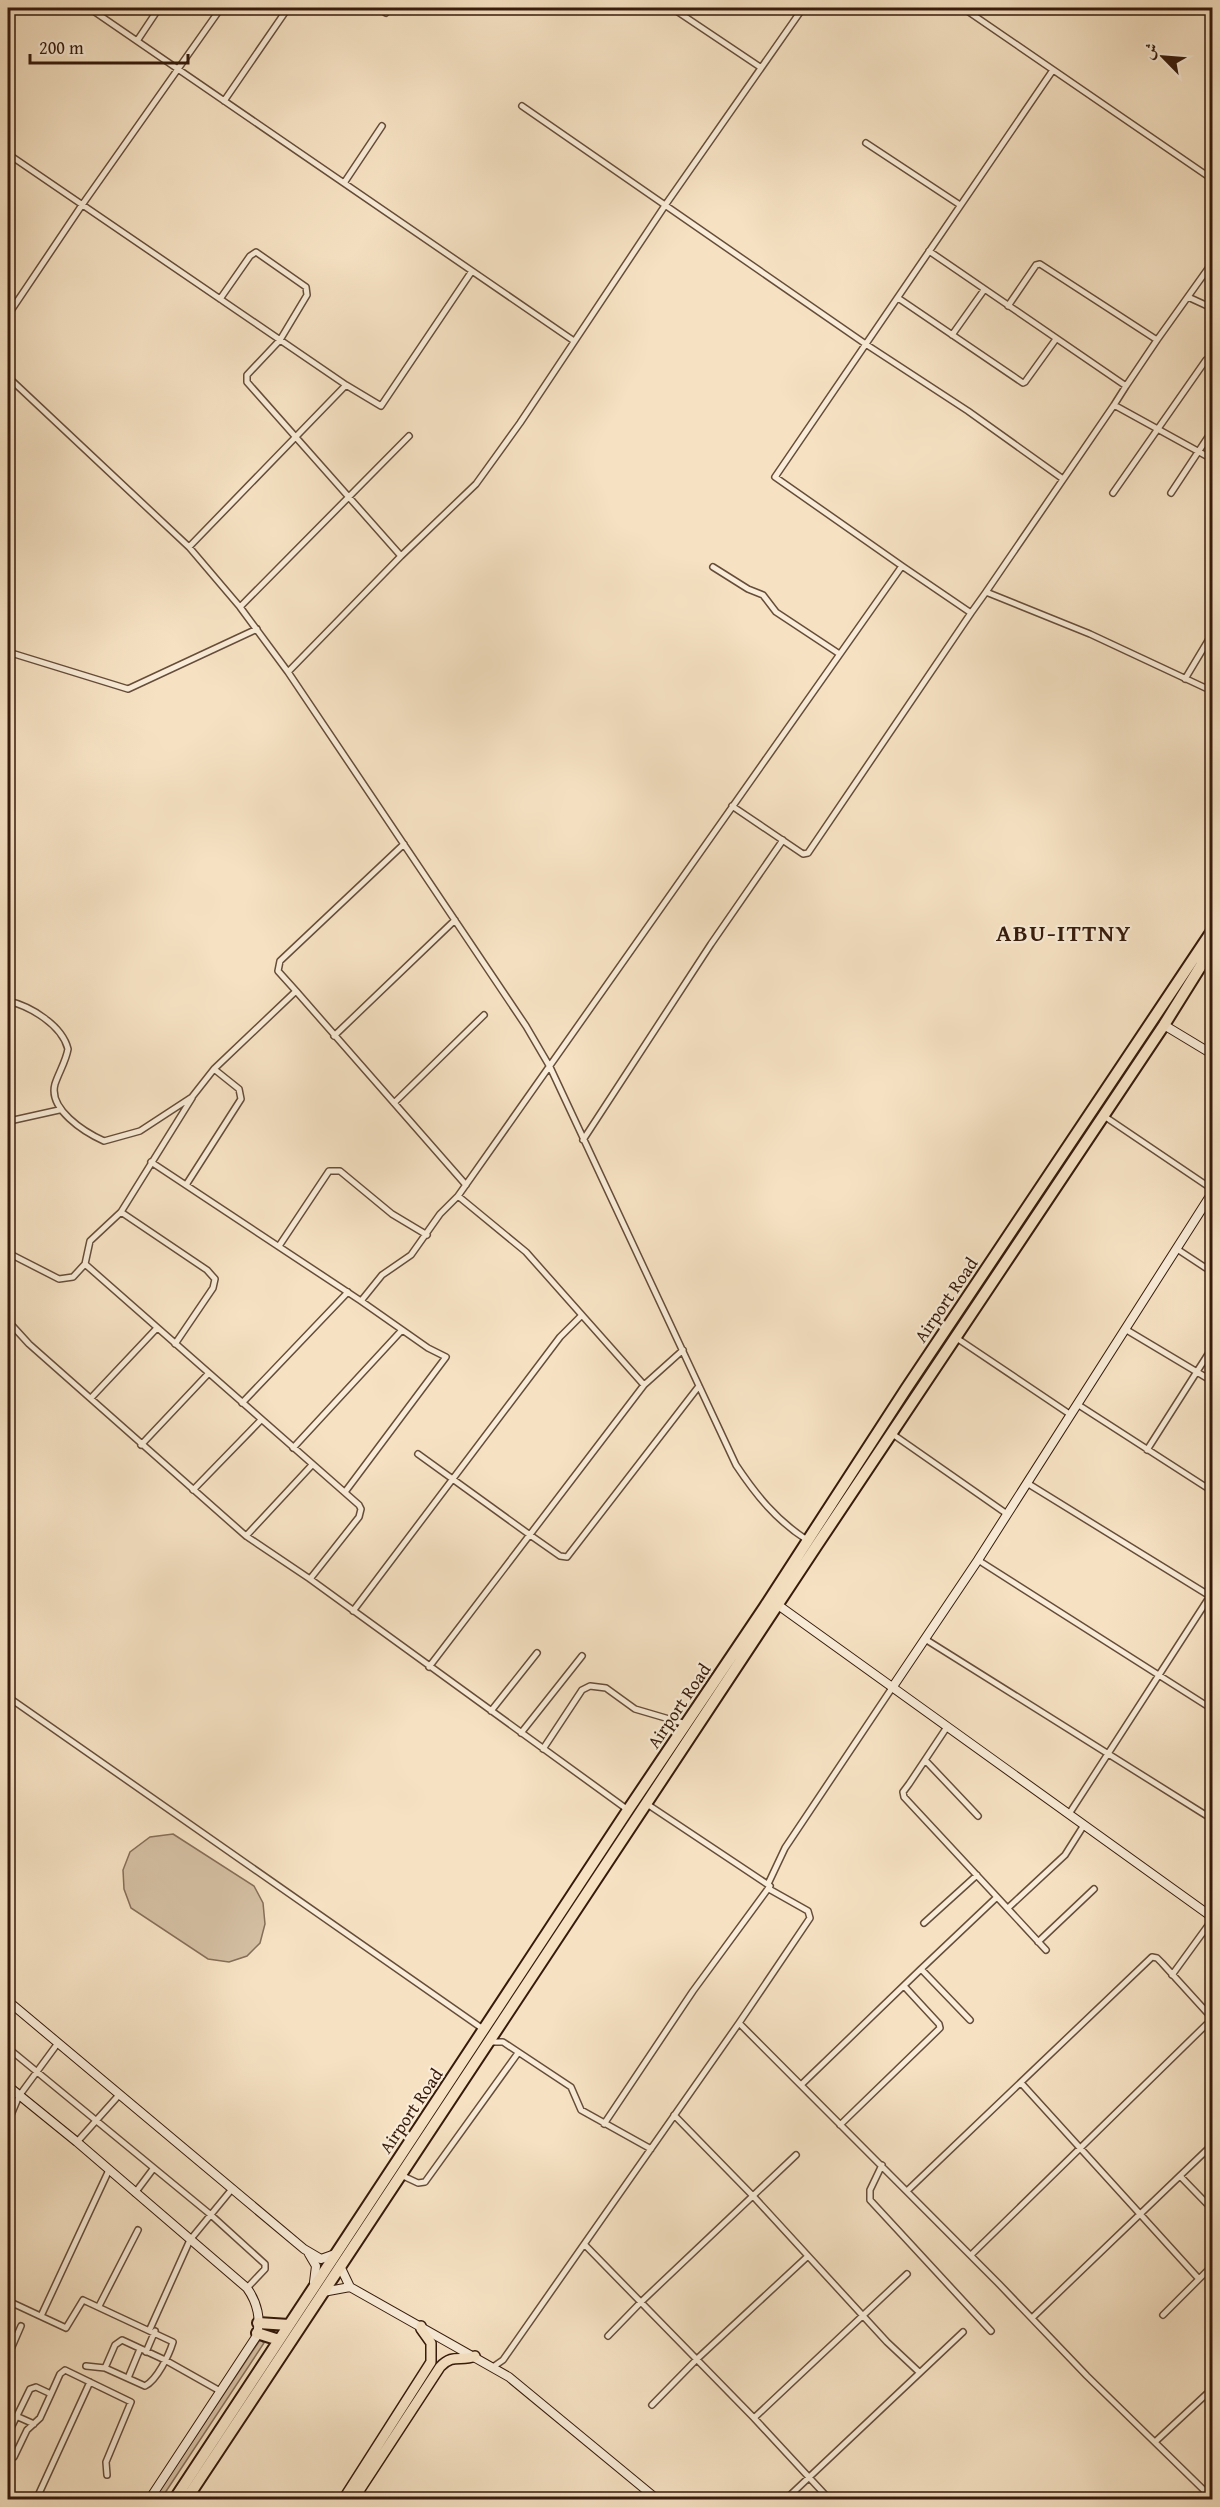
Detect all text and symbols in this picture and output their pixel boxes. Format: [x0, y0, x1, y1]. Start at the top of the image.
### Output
scale bar [30, 27, 188, 65]
north arrow [1133, 27, 1193, 87]
text: 200 m [39, 34, 84, 61]
text: ش [1135, 38, 1164, 63]
district label: ABU-ITTNY [996, 915, 1132, 950]
street label: Airport Road [907, 1251, 984, 1348]
street label: Airport Road [640, 1657, 717, 1754]
street label: Airport Road [372, 2062, 449, 2159]

